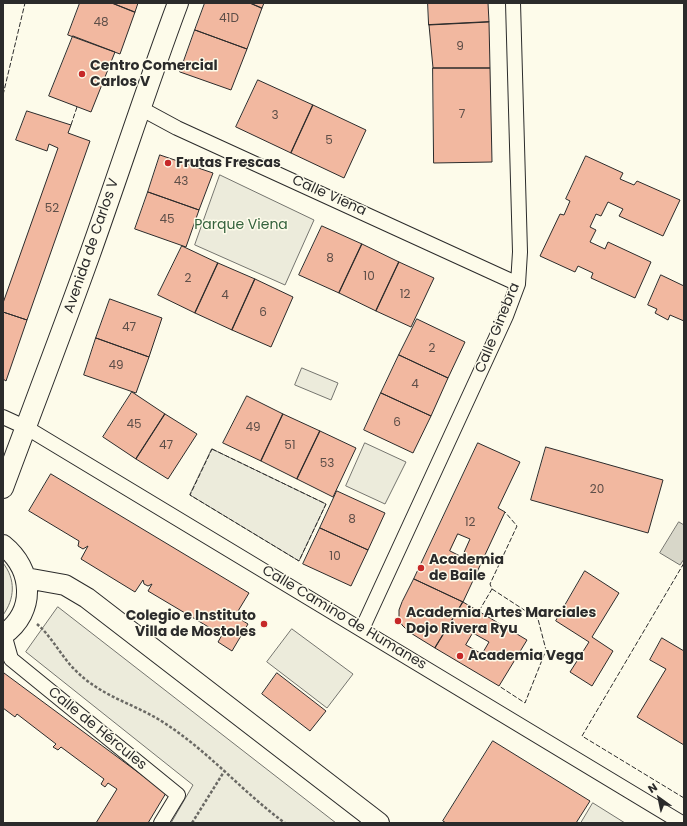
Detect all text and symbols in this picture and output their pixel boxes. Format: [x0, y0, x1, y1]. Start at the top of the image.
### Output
house number: 41D [219, 12, 239, 26]
house number: 48 [93, 16, 109, 30]
house number: 9 [456, 40, 464, 54]
place label: Centro Comercial Carlos V [90, 58, 218, 90]
marker: Centro Comercial Carlos V [77, 69, 87, 79]
house number: 7 [459, 108, 465, 122]
house number: 3 [271, 109, 279, 123]
house number: 5 [325, 134, 333, 148]
place label: Frutas Frescas [176, 155, 281, 171]
marker: Frutas Frescas [163, 158, 173, 168]
street label: Calle Viena [289, 172, 369, 220]
house number: 43 [174, 175, 188, 189]
street label: Avenida de Carlos V [61, 176, 123, 316]
house number: 52 [45, 202, 59, 216]
house number: 45 [159, 213, 175, 227]
park label: Parque Viena [194, 217, 288, 233]
house number: 8 [326, 252, 334, 266]
house number: 10 [363, 270, 375, 284]
house number: 2 [185, 272, 191, 286]
street label: Calle Ginebra [472, 280, 524, 376]
house number: 12 [400, 288, 410, 302]
house number: 4 [221, 289, 229, 303]
house number: 6 [259, 306, 267, 320]
house number: 47 [122, 321, 136, 335]
house number: 2 [429, 342, 435, 356]
house number: 49 [108, 359, 124, 373]
house number: 4 [411, 378, 419, 392]
house number: 6 [393, 416, 401, 430]
house number: 45 [126, 418, 142, 432]
house number: 49 [245, 421, 261, 435]
house number: 47 [159, 439, 173, 453]
house number: 51 [284, 439, 296, 453]
house number: 53 [320, 457, 334, 471]
house number: 20 [590, 483, 604, 497]
house number: 8 [348, 513, 356, 527]
house number: 12 [465, 516, 475, 530]
house number: 10 [329, 550, 341, 564]
place label: Academia de Baile [429, 552, 504, 584]
street label: Calle Camino de Humanes [259, 562, 429, 674]
marker: Academia de Baile [416, 563, 426, 573]
place label: Academia Artes Marciales Dojo Rivera Ryu [406, 605, 596, 638]
place label: Colegio e Instituto Villa de Mostoles [126, 608, 256, 640]
marker: Academia Artes Marciales Dojo Rivera Ryu [393, 616, 403, 626]
marker: Colegio e Instituto Villa de Mostoles [259, 619, 269, 629]
place label: Academia Vega [468, 648, 584, 664]
marker: Academia Vega [455, 651, 465, 661]
street label: Calle de Hércules [44, 684, 150, 774]
north arrow [639, 778, 679, 818]
text: N [645, 779, 660, 797]

